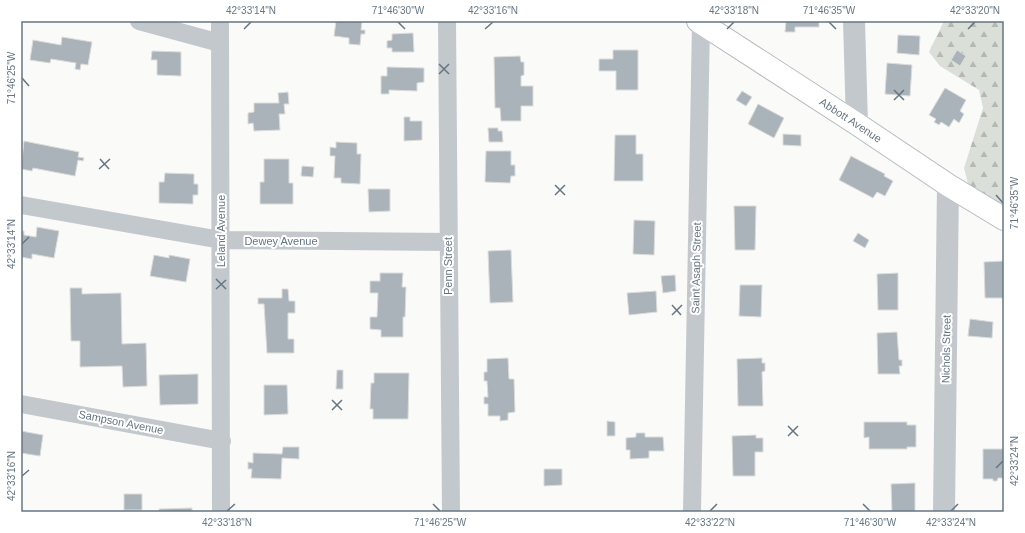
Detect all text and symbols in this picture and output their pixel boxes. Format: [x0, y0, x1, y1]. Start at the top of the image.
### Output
text: 42°33'14"N [226, 5, 276, 16]
text: 71°46'30"W [372, 5, 425, 16]
text: 42°33'16"N [468, 5, 518, 16]
text: 42°33'18"N [709, 5, 759, 16]
text: 71°46'35"W [803, 5, 856, 16]
text: 42°33'20"N [950, 5, 1000, 16]
text: 71°46'25"W [6, 51, 17, 104]
street label: Abbott Avenue [818, 95, 884, 145]
text: 71°46'35"W [1009, 176, 1020, 229]
street label: Leland Avenue [215, 195, 227, 267]
text: 42°33'14"N [6, 219, 17, 269]
street label: Saint Asaph Street [689, 222, 703, 314]
street label: Dewey Avenue [244, 235, 318, 247]
street label: Penn Street [442, 237, 454, 295]
street label: Nichols Street [939, 315, 953, 383]
street label: Sampson Avenue [78, 408, 164, 436]
text: 42°33'24"N [1009, 436, 1020, 486]
text: 42°33'16"N [6, 451, 17, 501]
text: 42°33'18"N [202, 517, 252, 528]
text: 71°46'25"W [414, 517, 467, 528]
text: 42°33'22"N [685, 517, 735, 528]
text: 71°46'30"W [844, 517, 897, 528]
text: 42°33'24"N [926, 517, 976, 528]

